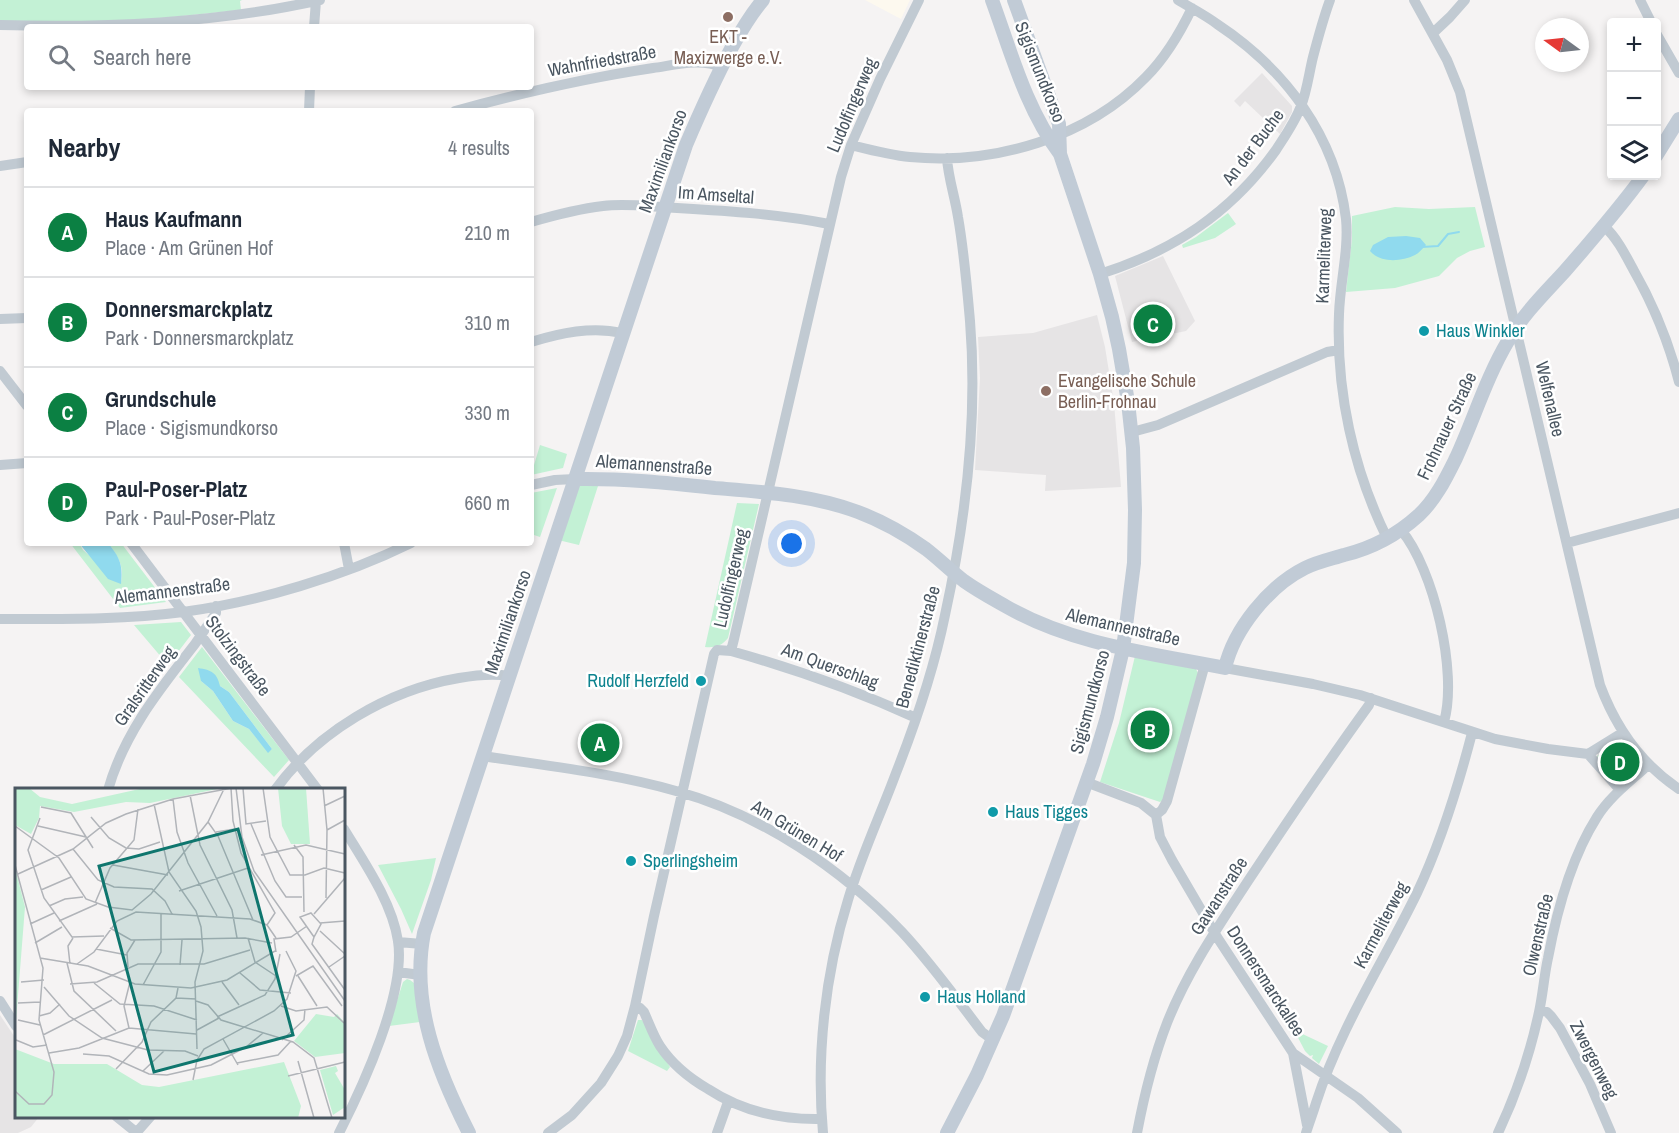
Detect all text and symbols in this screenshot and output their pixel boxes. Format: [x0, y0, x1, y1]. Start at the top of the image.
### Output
marker: EKT - Maxizwerge e.V. [721, 10, 735, 24]
street label: Sigismundkorso [1009, 18, 1072, 126]
north arrow [1535, 18, 1589, 72]
map controls [1607, 18, 1661, 180]
button: + [1607, 18, 1661, 72]
search box [24, 24, 534, 90]
place label: EKT - Maxizwerge e.V. [674, 24, 782, 70]
street label: Wahnfriedstraße [546, 39, 658, 82]
icon: search [45, 41, 78, 74]
text: Search here [93, 42, 191, 72]
street label: Ludolfingerweg [820, 53, 883, 156]
button: − [1607, 72, 1661, 126]
street label: An der Buche [1215, 103, 1290, 191]
street label: Maximiliankorso [632, 106, 693, 216]
button: layers [1607, 126, 1661, 180]
text: Nearby [48, 130, 120, 165]
text: 4 results [448, 134, 510, 161]
street label: Im Amseltal [677, 179, 755, 210]
text: Haus Kaufmann [105, 204, 242, 234]
street label: Karmeliterweg [1309, 207, 1338, 304]
text: A [62, 219, 73, 246]
text: 210 m [464, 219, 510, 246]
text: Place · Am Grünen Hof [105, 234, 273, 261]
text: Donnersmarckplatz [105, 294, 272, 324]
pin: C [1134, 302, 1172, 346]
text: B [62, 309, 73, 336]
text: 310 m [464, 309, 510, 336]
place label: Haus Winkler [1436, 318, 1525, 343]
text: Park · Donnersmarckplatz [105, 324, 294, 351]
marker: Haus Winkler [1417, 324, 1431, 338]
street label: Welfenallee [1530, 359, 1571, 439]
place label: Evangelische Schule Berlin-Frohnau [1058, 368, 1196, 414]
street label: Frohnauer Straße [1411, 368, 1482, 484]
text: Grundschule [105, 384, 216, 414]
marker: Evangelische Schule Berlin-Frohnau [1039, 384, 1053, 398]
text: C [62, 399, 73, 426]
text: 330 m [464, 399, 510, 426]
text: Place · Sigismundkorso [105, 414, 278, 441]
street label: Alemannenstraße [594, 448, 713, 481]
text: Paul-Poser-Platz [105, 474, 247, 504]
text: D [62, 489, 73, 516]
text: 660 m [464, 489, 510, 516]
text: Park · Paul-Poser-Platz [105, 504, 275, 531]
street label: Ludolfingerweg [707, 525, 754, 630]
your location [777, 529, 806, 558]
street label: Maximiliankorso [478, 567, 537, 677]
street label: Alemannenstraße [112, 571, 231, 610]
street label: Benediktinerstraße [889, 583, 946, 711]
street label: Alemannenstraße [1063, 601, 1183, 652]
street label: Stolzingstraße [200, 610, 277, 701]
street label: Am Querschlag [777, 636, 883, 695]
street label: Gralsritterweg [108, 640, 182, 731]
street label: Sigismundkorso [1064, 647, 1115, 757]
place label: Rudolf Herzfeld [587, 668, 689, 693]
marker: Rudolf Herzfeld [694, 674, 708, 688]
pin: B [1130, 708, 1170, 752]
pin: A [580, 720, 620, 766]
pin: D [1600, 740, 1640, 784]
inset map [15, 788, 345, 1118]
street label: Am Grünen Hof [746, 793, 848, 868]
place label: Haus Tigges [1005, 799, 1088, 824]
marker: Haus Tigges [986, 805, 1000, 819]
place label: Sperlingsheim [643, 848, 738, 873]
street label: Gawanstraße [1184, 852, 1253, 940]
marker: Sperlingsheim [624, 854, 638, 868]
street label: Karmeliterweg [1347, 876, 1414, 973]
street label: Olwenstraße [1516, 891, 1559, 978]
street label: Donnersmarckallee [1221, 921, 1312, 1041]
place label: Haus Holland [937, 984, 1026, 1009]
marker: Haus Holland [918, 990, 932, 1004]
street label: Zwergenweg [1564, 1016, 1625, 1104]

